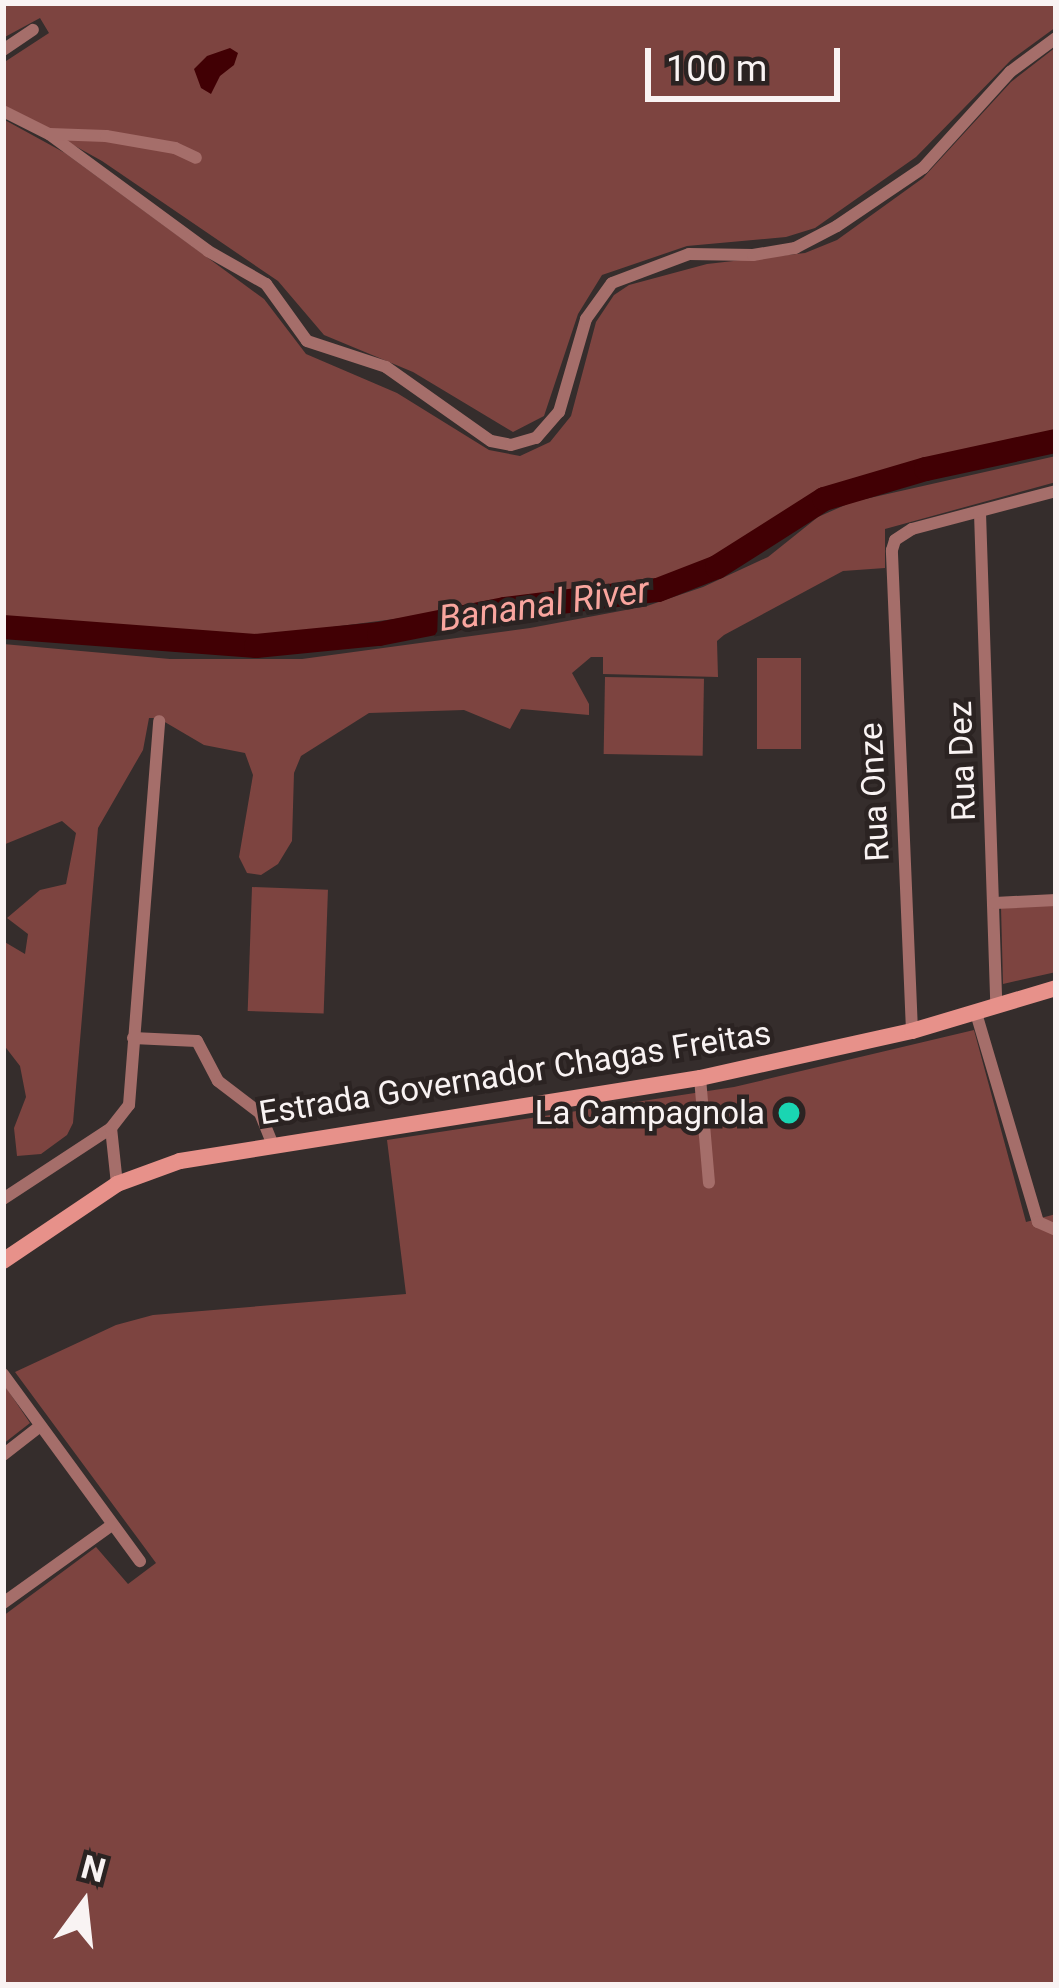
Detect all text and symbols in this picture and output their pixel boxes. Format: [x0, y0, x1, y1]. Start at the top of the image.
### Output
scale bar [651, 24, 846, 98]
text: 100 m [666, 48, 767, 90]
water label: Bananal River [436, 569, 652, 641]
street label: Rua Dez [940, 700, 984, 822]
street label: Rua Onze [851, 721, 897, 863]
street label: Estrada Governador Chagas Freitas [256, 1013, 774, 1133]
place label: La Campagnola [535, 1093, 765, 1133]
marker: La Campagnola [776, 1100, 802, 1126]
north arrow [24, 1844, 144, 1964]
text: N [77, 1847, 110, 1891]

